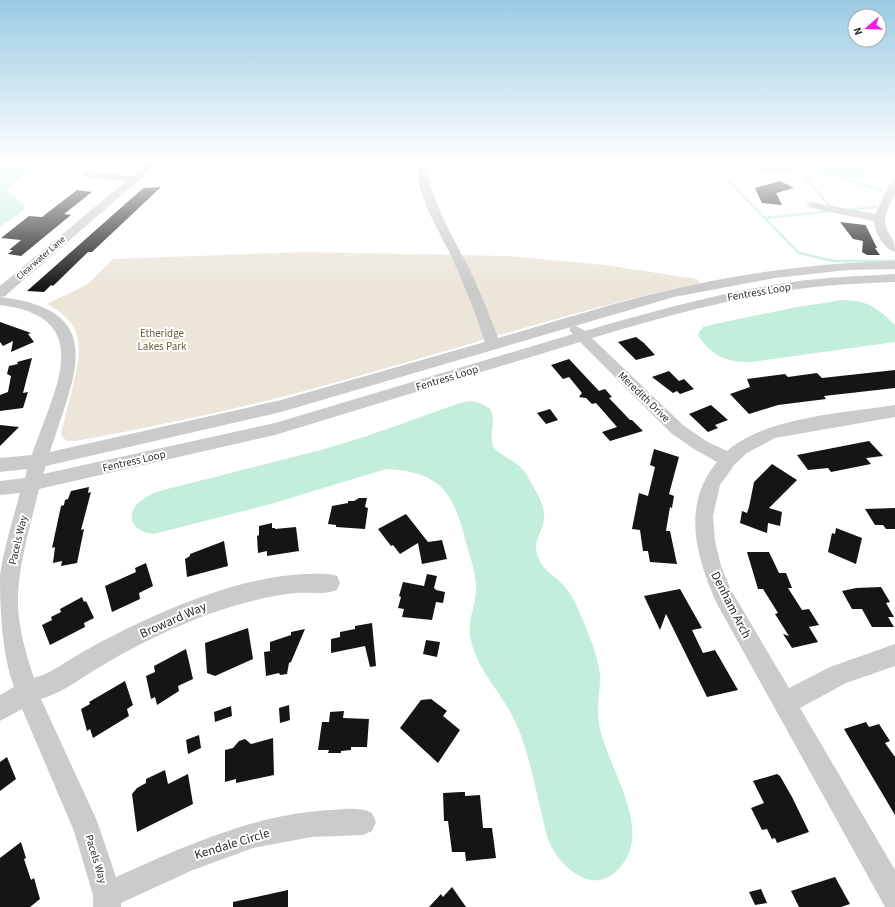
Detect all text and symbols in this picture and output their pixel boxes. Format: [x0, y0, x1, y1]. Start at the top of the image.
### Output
north arrow [847, 8, 887, 48]
text: N [850, 25, 866, 37]
street label: Clearwater Lane [14, 233, 69, 283]
street label: Fentress Loop [726, 279, 792, 305]
park label: Etheridge Lakes Park [138, 326, 187, 354]
street label: Fentress Loop [414, 361, 480, 395]
street label: Meredith Drive [615, 368, 674, 426]
street label: Fentress Loop [101, 446, 167, 476]
street label: Pacels Way [5, 514, 31, 566]
street label: Denham Arch [706, 568, 756, 642]
street label: Broward Way [137, 597, 209, 643]
street label: Kendale Circle [192, 824, 272, 864]
street label: Pacels Way [81, 833, 111, 885]

